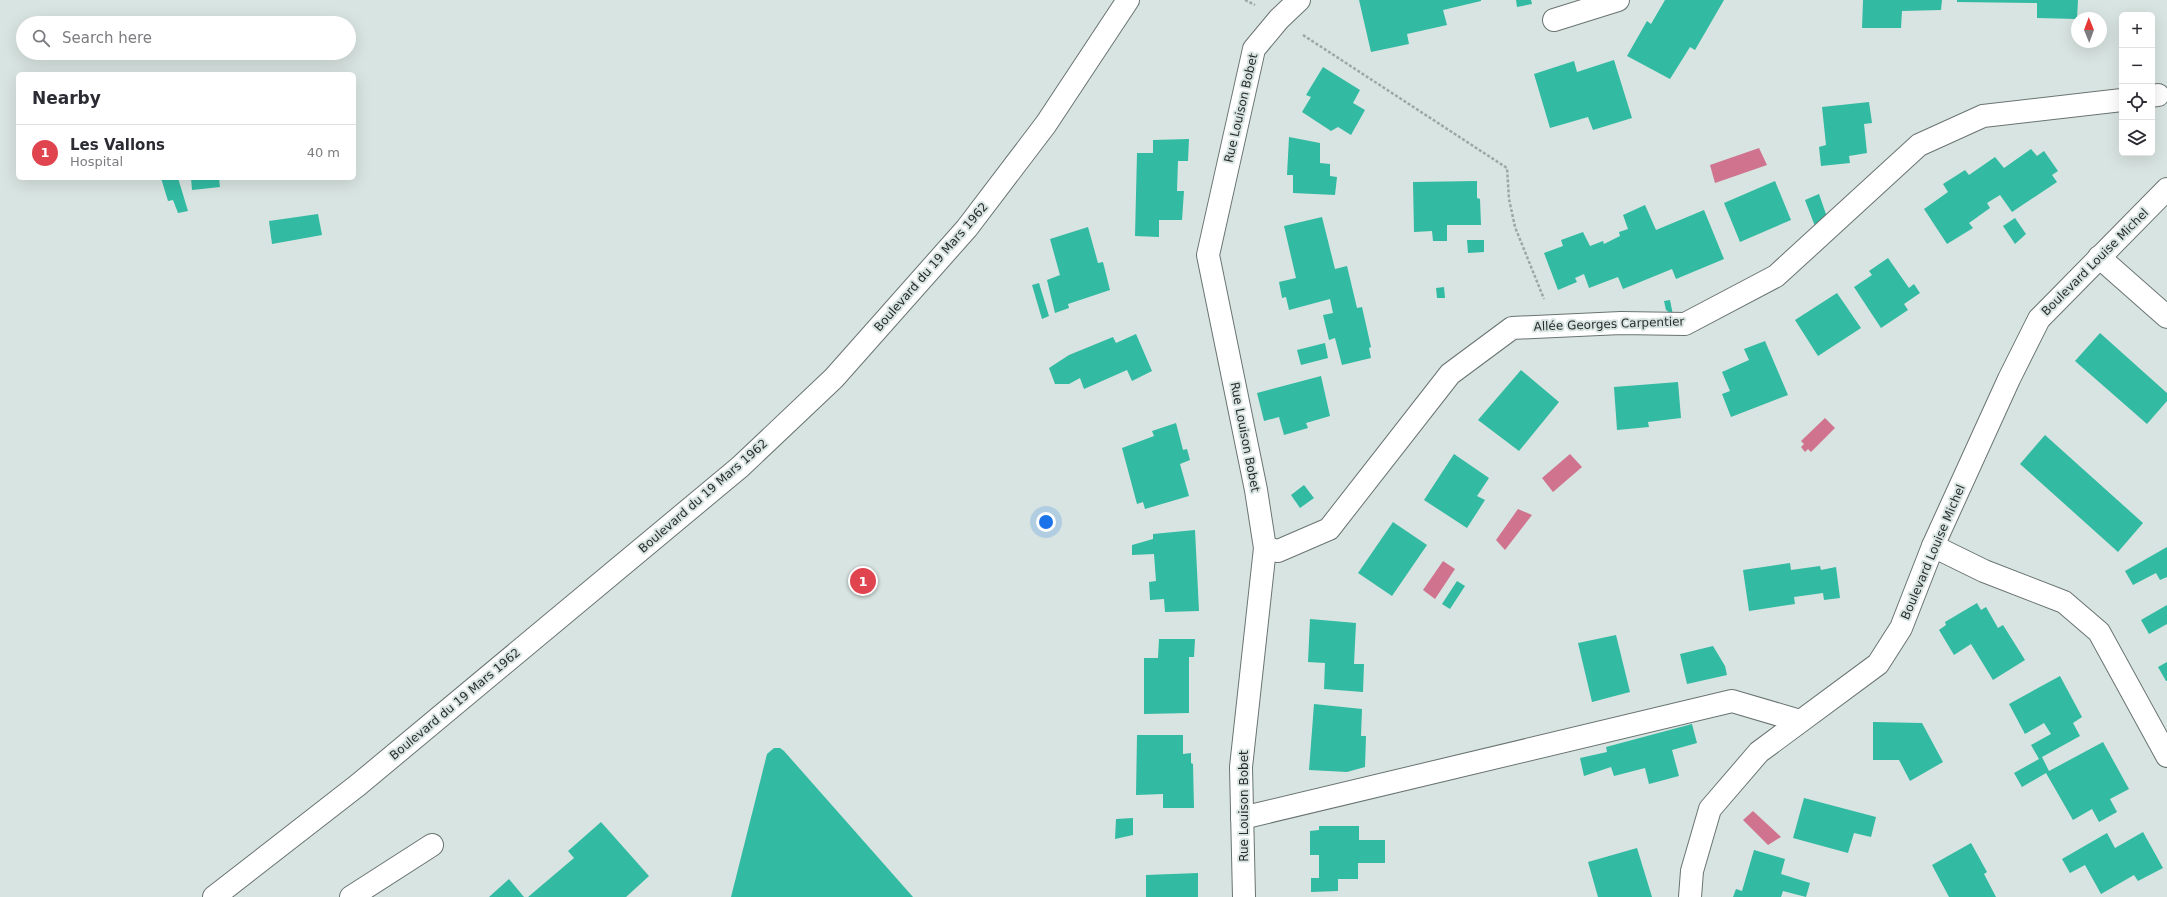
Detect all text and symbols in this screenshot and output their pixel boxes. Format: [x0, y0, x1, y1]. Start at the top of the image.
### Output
north arrow [2071, 12, 2107, 48]
map controls [2119, 12, 2155, 156]
button: + [2119, 12, 2155, 48]
search box [16, 16, 356, 60]
icon: search [30, 27, 52, 49]
text: Search here [62, 29, 152, 47]
button: − [2119, 48, 2155, 84]
street label: Rue Louison Bobet [1222, 52, 1260, 164]
button: locate [2119, 84, 2155, 120]
text: Nearby [32, 88, 101, 108]
button: layers [2119, 120, 2155, 156]
text: Les Vallons [70, 136, 165, 154]
text: 1 [40, 145, 50, 160]
text: 40 m [307, 145, 340, 160]
text: Hospital [70, 154, 123, 169]
street label: Boulevard du 19 Mars 1962 [871, 200, 991, 334]
street label: Boulevard Louise Michel [2039, 206, 2151, 318]
street label: Allée Georges Carpentier [1533, 314, 1685, 334]
street label: Rue Louison Bobet [1227, 381, 1263, 493]
street label: Boulevard du 19 Mars 1962 [636, 436, 770, 556]
street label: Boulevard Louise Michel [1898, 482, 1968, 622]
your location [1036, 512, 1056, 532]
pin: 1 [850, 566, 876, 596]
street label: Boulevard du 19 Mars 1962 [387, 645, 523, 763]
street label: Rue Louison Bobet [1237, 750, 1251, 862]

